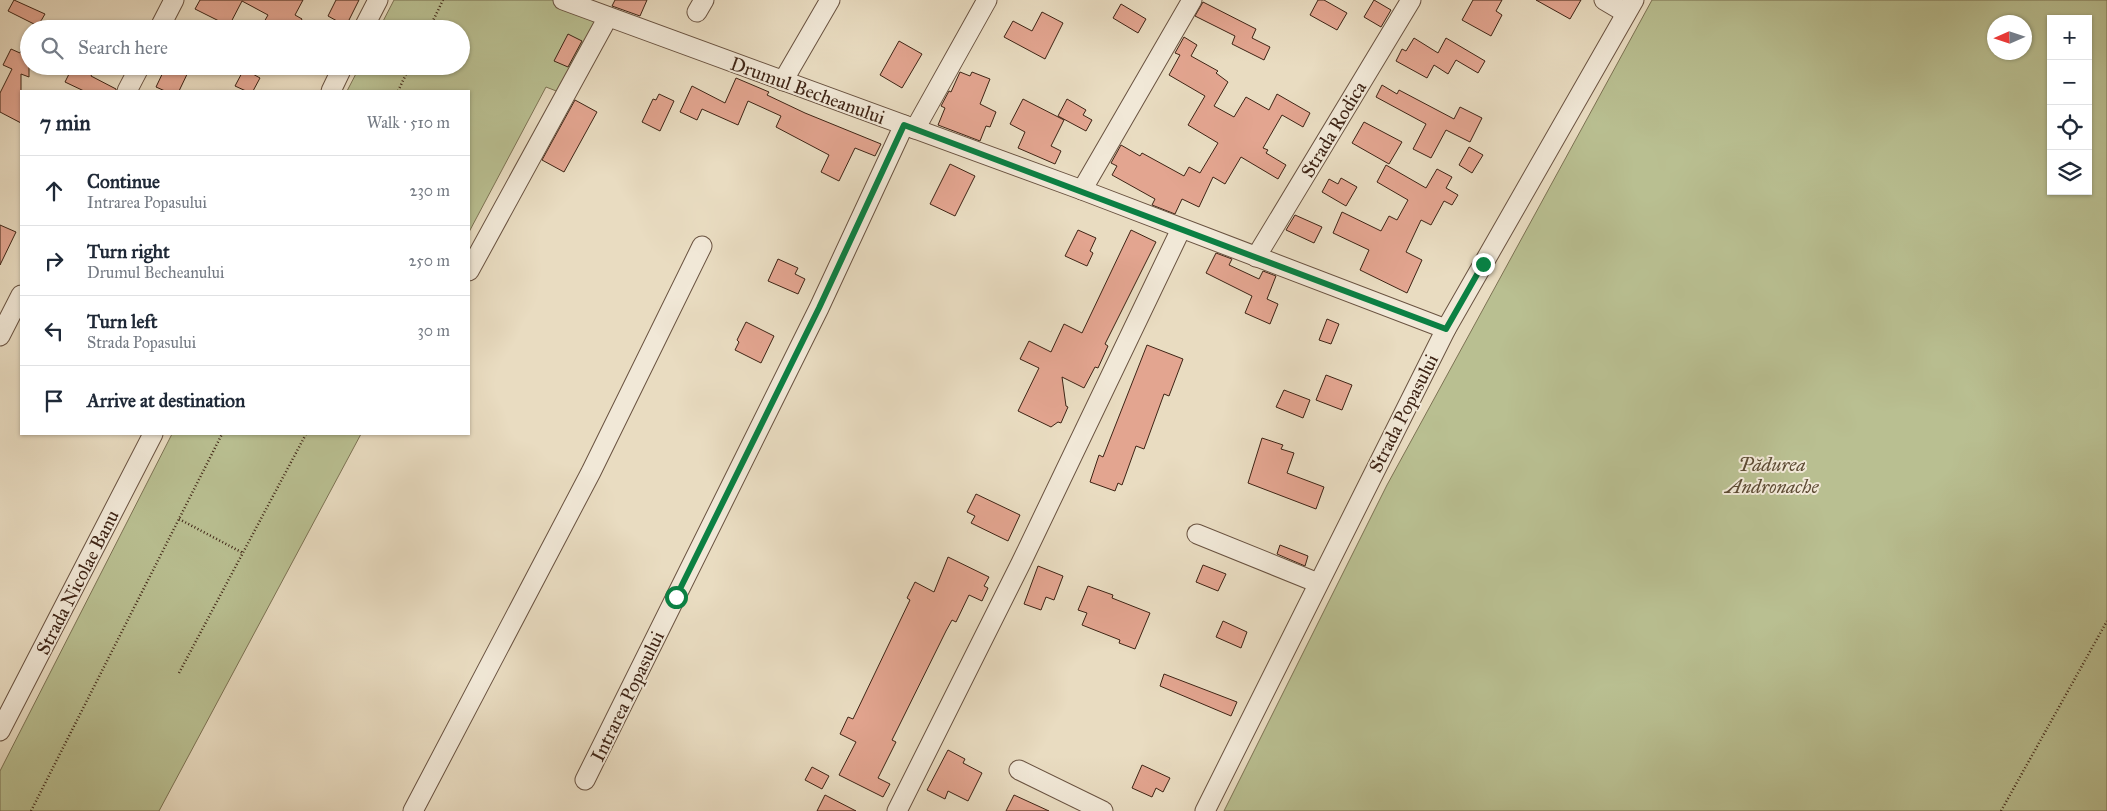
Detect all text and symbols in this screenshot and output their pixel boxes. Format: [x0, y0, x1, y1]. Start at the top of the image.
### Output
north arrow [1987, 15, 2032, 60]
map controls [2047, 15, 2092, 195]
button: + [2047, 15, 2092, 60]
search box [20, 20, 470, 75]
icon: search [38, 34, 66, 62]
text: Search here [78, 36, 168, 59]
street label: Drumul Becheanului [727, 52, 888, 129]
button: − [2047, 60, 2092, 105]
street label: Strada Rodica [1296, 76, 1372, 182]
button: locate [2047, 105, 2092, 150]
text: 7 min [40, 110, 91, 136]
text: Walk · 510 m [367, 113, 450, 132]
button: layers [2047, 150, 2092, 195]
text: Continue [87, 170, 160, 193]
icon: ahead [40, 177, 68, 205]
text: 230 m [410, 181, 450, 200]
text: Intrarea Popasului [87, 193, 207, 212]
text: Turn right [87, 240, 170, 263]
icon: right [40, 247, 68, 275]
text: 250 m [409, 251, 450, 270]
route end [1472, 253, 1495, 276]
text: Drumul Becheanului [87, 263, 224, 282]
text: Turn left [87, 310, 157, 333]
icon: left [40, 317, 68, 345]
text: 30 m [417, 321, 450, 340]
text: Strada Popasului [87, 333, 196, 352]
street label: Strada Popasului [1364, 350, 1443, 476]
icon: arrive [40, 387, 68, 415]
text: Arrive at destination [87, 389, 245, 412]
park label: Pădurea Andronache [1723, 453, 1820, 498]
street label: Strada Nicolae Banu [31, 506, 124, 658]
route start [665, 586, 688, 609]
street label: Intrarea Popasului [586, 627, 669, 765]

